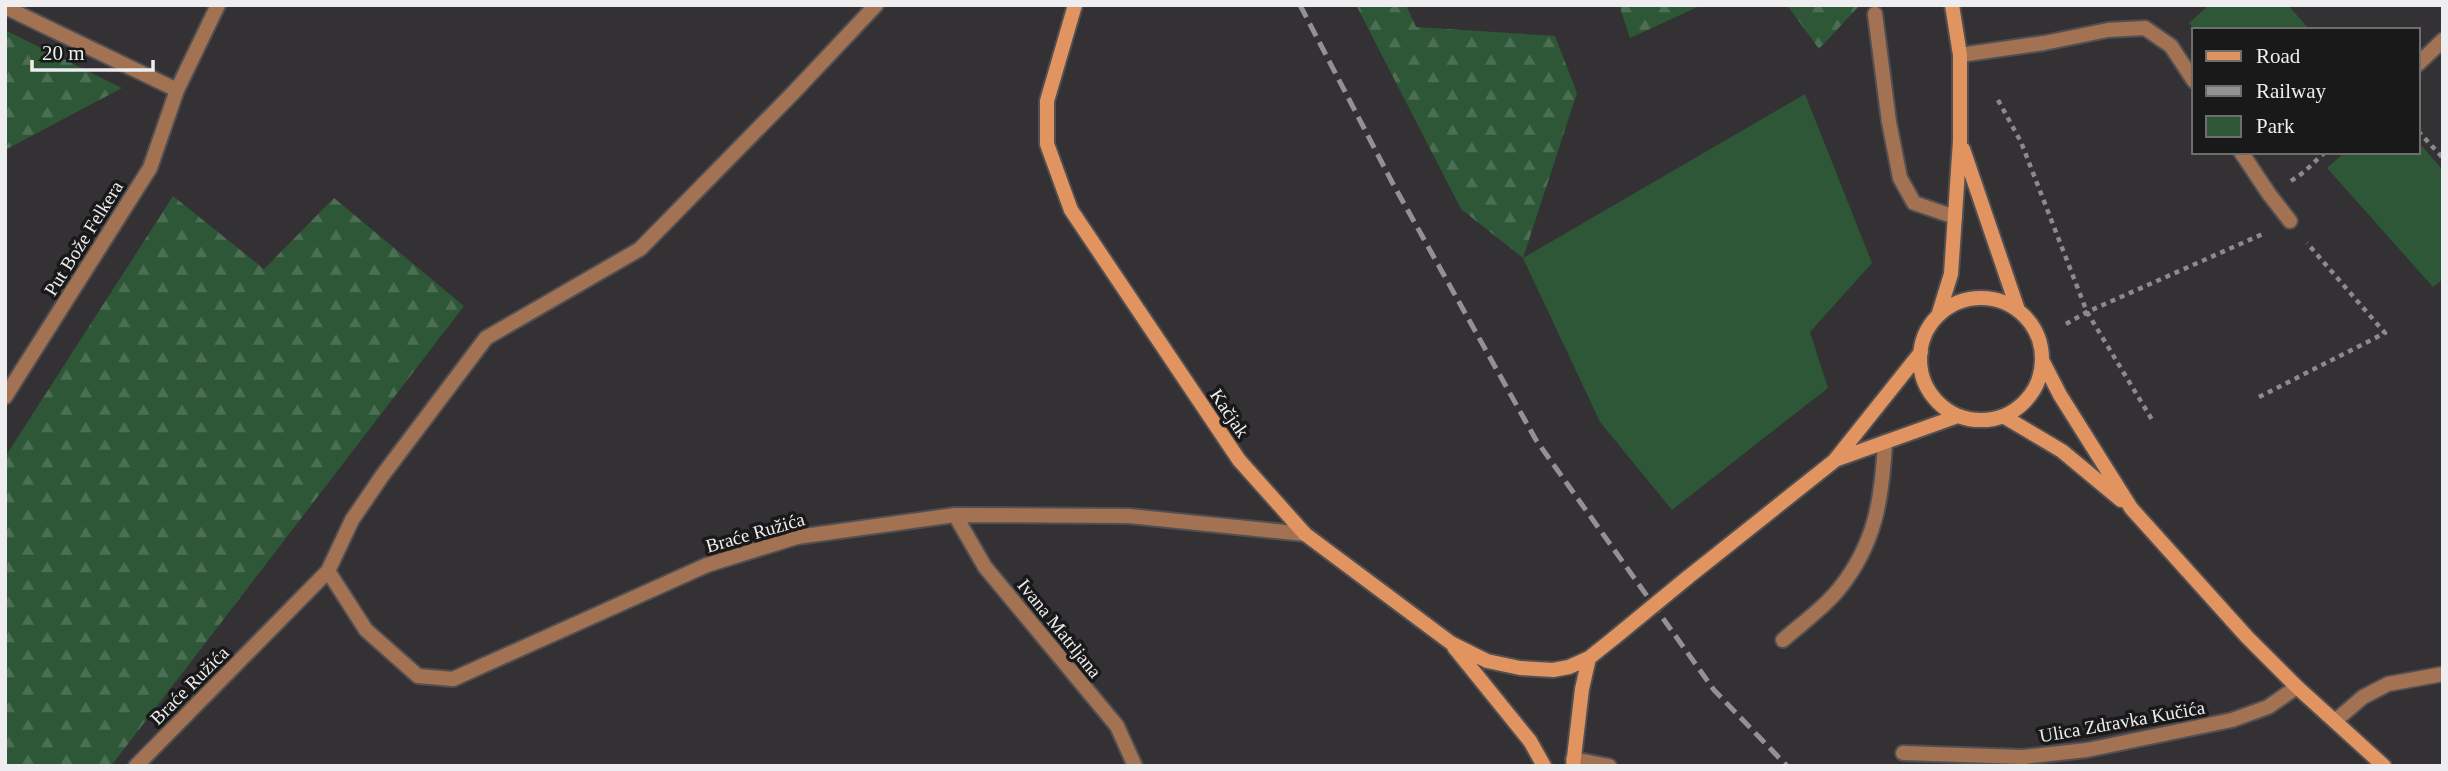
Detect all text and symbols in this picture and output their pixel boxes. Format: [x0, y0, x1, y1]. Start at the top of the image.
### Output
scale bar [32, 28, 152, 72]
legend [2192, 28, 2420, 154]
text: 20 m [42, 41, 85, 65]
text: Road [2256, 44, 2301, 68]
text: Railway [2256, 79, 2326, 103]
text: Park [2256, 114, 2295, 138]
street label: Put Bože Felkera [40, 177, 127, 299]
street label: Kačjak [1206, 385, 1254, 442]
street label: Braće Ružića [703, 508, 807, 557]
street label: Ivana Matrljana [1013, 575, 1106, 682]
street label: Braće Ružića [146, 642, 233, 729]
street label: Ulica Zdravka Kučića [2038, 696, 2207, 746]

